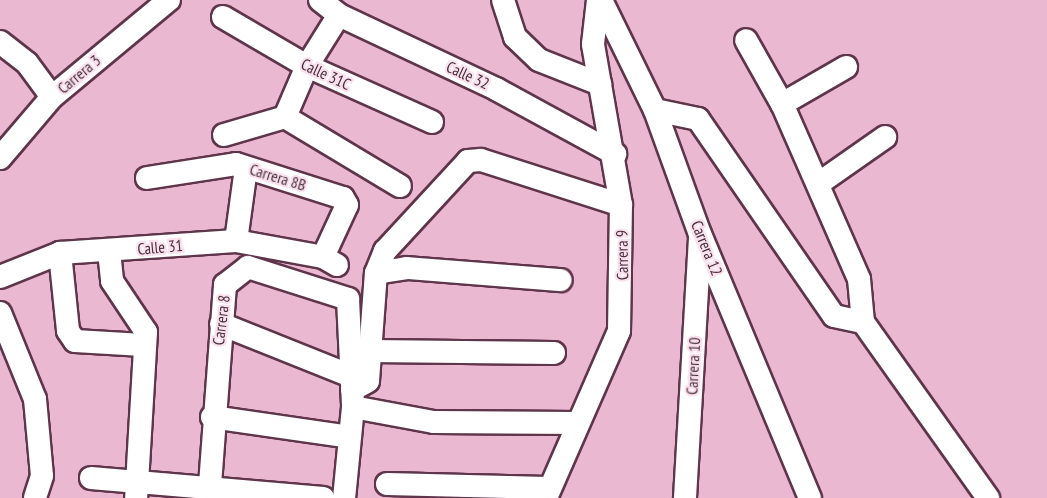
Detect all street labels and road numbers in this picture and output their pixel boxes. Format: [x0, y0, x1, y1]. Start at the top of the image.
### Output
street label: Carrera 3 [54, 50, 104, 98]
street label: Calle 31C [298, 54, 354, 94]
street label: Calle 32 [443, 57, 493, 93]
street label: Carrera 8B [248, 159, 308, 195]
street label: Carrera 12 [687, 218, 727, 278]
street label: Carrera 9 [612, 230, 632, 280]
street label: Calle 31 [137, 235, 183, 259]
street label: Carrera 8 [208, 294, 234, 346]
street label: Carrera 10 [682, 337, 704, 395]

